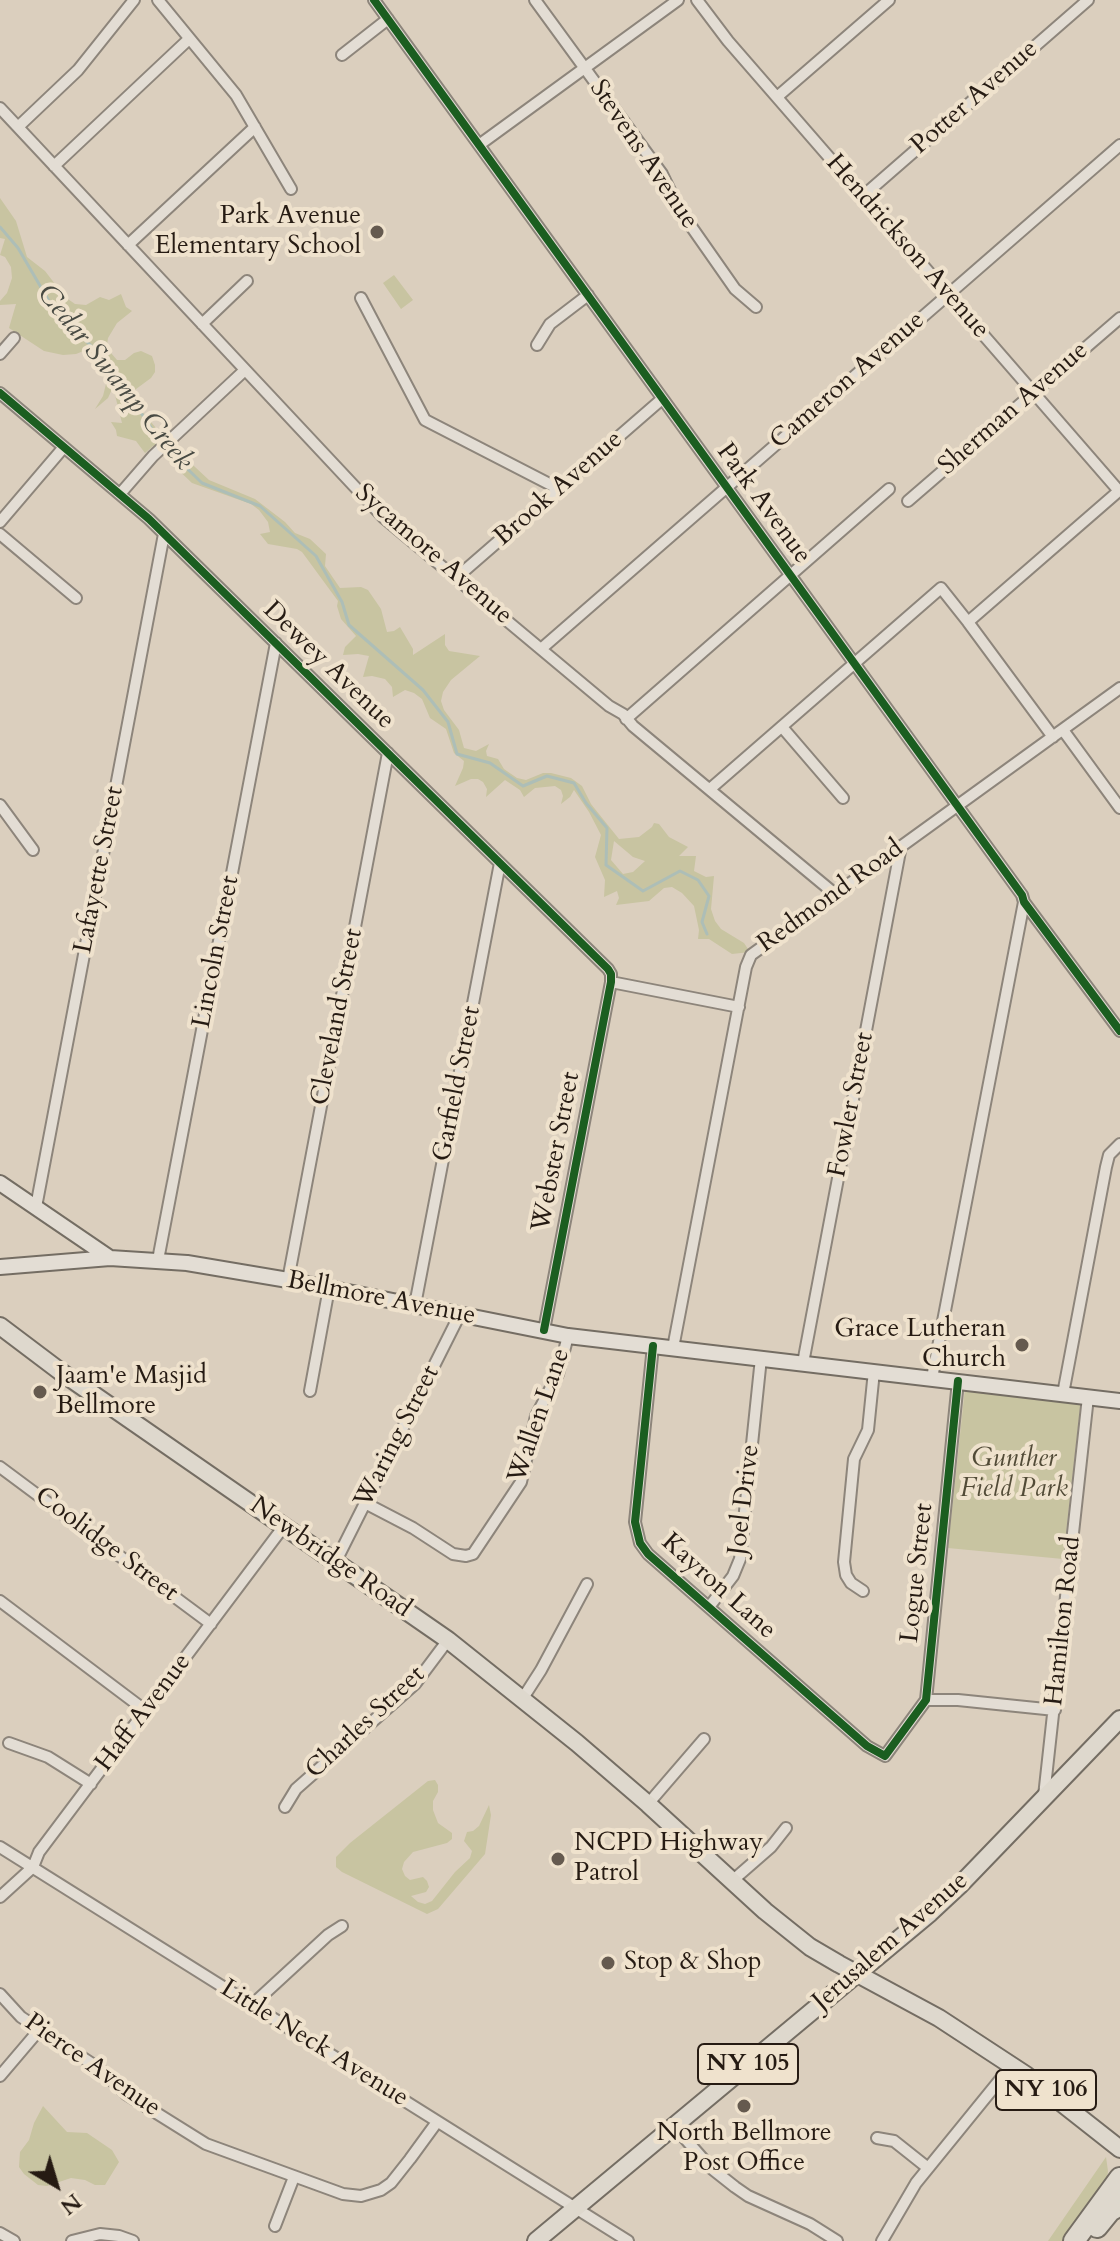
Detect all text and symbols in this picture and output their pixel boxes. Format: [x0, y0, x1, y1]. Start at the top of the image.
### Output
street label: Potter Avenue [905, 34, 1045, 162]
street label: Stevens Avenue [582, 75, 704, 235]
street label: Hendrickson Avenue [819, 149, 995, 345]
place label: Park Avenue Elementary School [154, 201, 361, 262]
marker: Park Avenue Elementary School [368, 223, 386, 241]
water label: Cedar Swamp Creek [29, 278, 199, 478]
street label: Cameron Avenue [764, 305, 932, 457]
street label: Sherman Avenue [933, 336, 1095, 482]
street label: Brook Avenue [488, 425, 630, 553]
street label: Park Avenue [709, 438, 817, 570]
street label: Sycamore Avenue [348, 478, 518, 632]
street label: Dewey Avenue [256, 596, 400, 736]
street label: Lafayette Street [69, 784, 131, 956]
street label: Redmond Road [752, 834, 910, 960]
street label: Lincoln Street [187, 873, 247, 1031]
street label: Cleveland Street [306, 926, 370, 1108]
street label: Garfield Street [428, 1004, 488, 1164]
street label: Fowler Street [823, 1030, 881, 1180]
street label: Webster Street [526, 1069, 588, 1235]
street label: Bellmore Avenue [284, 1265, 478, 1333]
place label: Grace Lutheran Church [834, 1314, 1006, 1376]
marker: Grace Lutheran Church [1013, 1336, 1031, 1354]
street label: Wallen Lane [502, 1345, 578, 1487]
place label: Jaam'e Masjid Bellmore [56, 1361, 207, 1422]
street label: Waring Street [349, 1361, 447, 1513]
marker: Jaam'e Masjid Bellmore [31, 1383, 49, 1401]
street label: Joel Drive [723, 1443, 767, 1557]
park label: Gunther Field Park [960, 1444, 1068, 1506]
street label: Coolidge Street [28, 1481, 184, 1609]
street label: Newbridge Road [243, 1491, 417, 1625]
street label: Logue Street [895, 1502, 941, 1644]
street label: Kayron Lane [654, 1528, 782, 1646]
street label: Hamilton Road [1040, 1535, 1088, 1707]
street label: Haff Avenue [89, 1648, 199, 1778]
street label: Charles Street [300, 1660, 432, 1786]
place label: NCPD Highway Patrol [574, 1828, 763, 1890]
marker: NCPD Highway Patrol [549, 1850, 567, 1868]
street label: Jerusalem Avenue [807, 1866, 975, 2018]
place label: Stop & Shop [624, 1947, 762, 1979]
marker: Stop & Shop [599, 1954, 617, 1972]
street label: Little Neck Avenue [214, 1974, 414, 2114]
street label: Pierce Avenue [18, 2008, 166, 2124]
road number: NY 105 [698, 2044, 798, 2084]
road number: NY 106 [996, 2070, 1096, 2110]
marker: North Bellmore Post Office [735, 2097, 753, 2115]
place label: North Bellmore Post Office [656, 2118, 832, 2180]
north arrow [16, 2145, 96, 2225]
text: N [54, 2186, 88, 2222]

